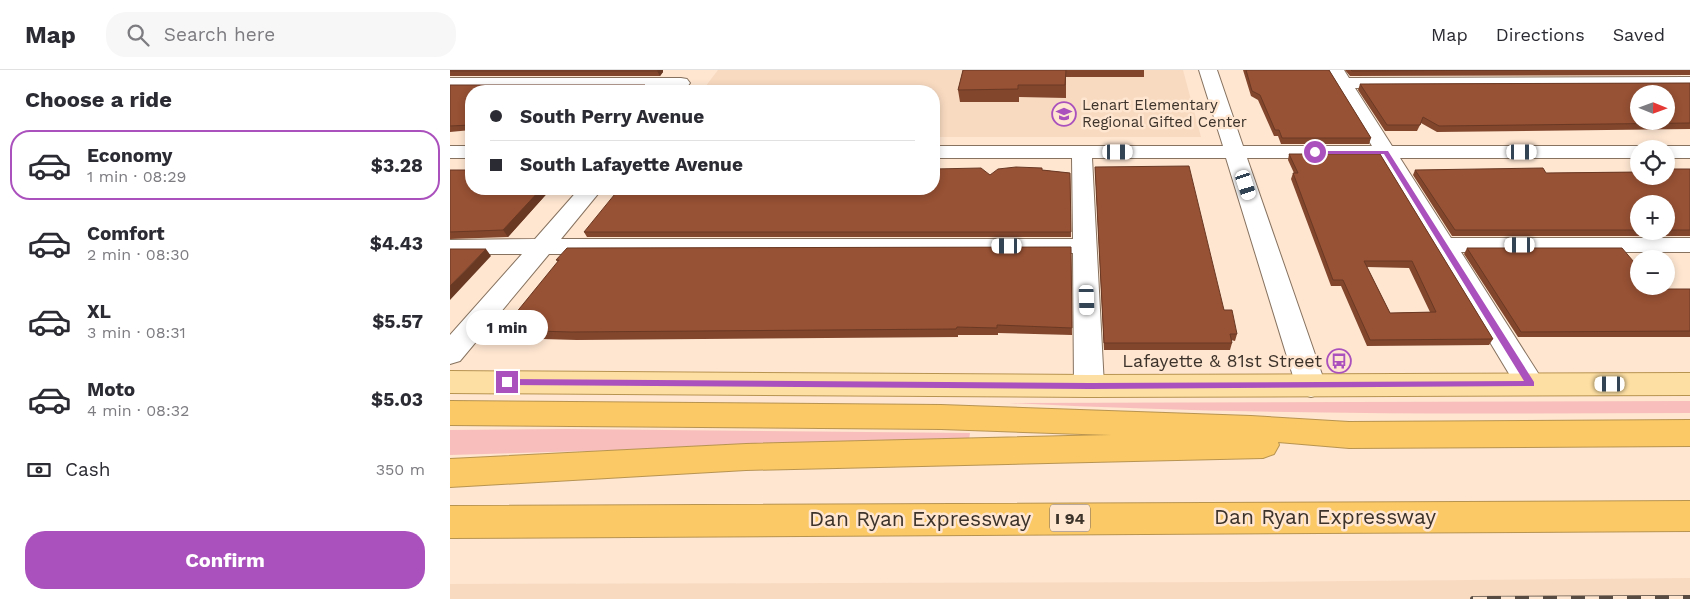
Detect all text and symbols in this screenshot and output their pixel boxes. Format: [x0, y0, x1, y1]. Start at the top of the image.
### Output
search box [106, 12, 456, 57]
text: Map [25, 21, 76, 49]
icon: search [124, 21, 152, 49]
text: Search here [164, 23, 275, 46]
text: Map [1431, 24, 1468, 45]
text: Directions [1496, 24, 1585, 45]
text: Saved [1613, 24, 1665, 45]
north arrow [1630, 85, 1675, 130]
map controls [1630, 85, 1675, 295]
text: Choose a ride [25, 87, 172, 112]
place label: Lenart Elementary Regional Gifted Center [1082, 96, 1247, 131]
school or university icon: Lenart Elementary Regional Gifted Center [1051, 101, 1077, 127]
text: South Perry Avenue [520, 105, 704, 128]
button: locate [1630, 140, 1675, 185]
route start [1304, 141, 1326, 163]
icon: car [27, 143, 72, 188]
text: Economy [87, 144, 172, 167]
car [1103, 145, 1133, 160]
car [1507, 145, 1537, 160]
text: South Lafayette Avenue [520, 153, 743, 176]
text: $3.28 [371, 154, 423, 177]
text: 1 min · 08:29 [87, 167, 186, 186]
car [1234, 168, 1257, 202]
button: + [1630, 195, 1675, 240]
icon: car [27, 221, 72, 266]
text: Comfort [87, 222, 165, 245]
text: $4.43 [370, 232, 423, 255]
car [1505, 238, 1535, 253]
car [992, 239, 1022, 254]
text: 2 min · 08:30 [87, 245, 190, 264]
button: − [1630, 250, 1675, 295]
car [1078, 285, 1095, 315]
icon: car [27, 299, 72, 344]
text: XL [87, 300, 111, 323]
text: $5.57 [372, 310, 423, 333]
callout: 1 min [466, 310, 548, 344]
text: 1 min [486, 318, 528, 337]
text: 3 min · 08:31 [87, 323, 186, 342]
bus stop icon: Lafayette & 81st Street [1326, 348, 1352, 374]
place label: Lafayette & 81st Street [1122, 350, 1322, 371]
route end [496, 371, 518, 393]
icon: car [27, 377, 72, 422]
car [1595, 377, 1625, 392]
text: Moto [87, 378, 135, 401]
text: $5.03 [371, 388, 423, 411]
text: 4 min · 08:32 [87, 401, 189, 420]
icon: cash [25, 456, 53, 484]
text: Cash [65, 458, 111, 481]
text: 350 m [376, 460, 425, 479]
road number: I 94 [1050, 504, 1090, 532]
street label: Dan Ryan Expressway [1214, 504, 1436, 529]
street label: Dan Ryan Expressway [809, 506, 1031, 531]
button: Confirm [25, 531, 425, 589]

